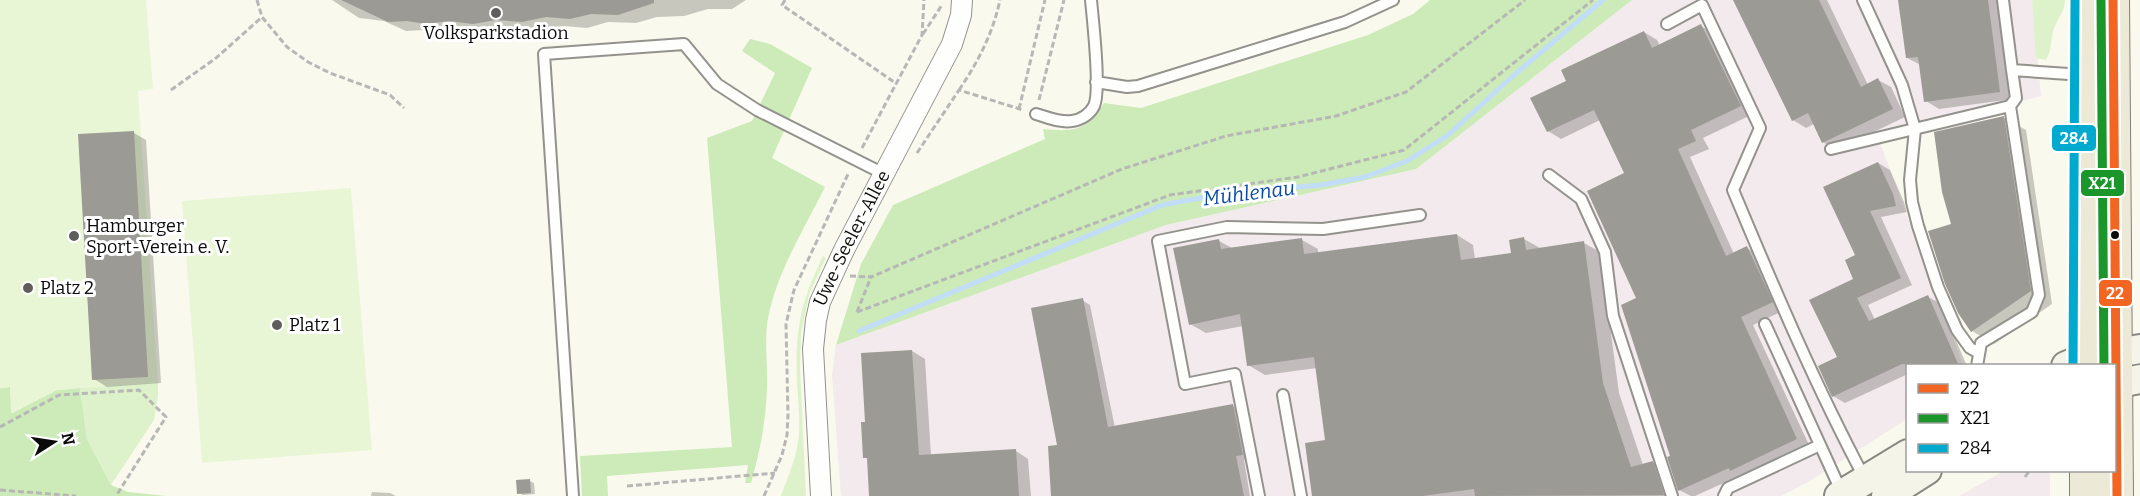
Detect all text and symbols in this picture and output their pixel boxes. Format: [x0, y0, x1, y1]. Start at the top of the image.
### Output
marker: Volksparkstadion [489, 6, 503, 20]
place label: Volksparkstadion [423, 22, 569, 44]
line badge: 284 [2051, 124, 2097, 152]
text: 284 [2060, 129, 2088, 148]
street label: Uwe-Seeler-Allee [809, 167, 895, 310]
line badge: X21 [2080, 169, 2125, 197]
text: X21 [2088, 174, 2116, 193]
water label: Mühlenau [1202, 175, 1296, 211]
place label: Hamburger Sport-Verein e. V. [86, 215, 229, 258]
marker: Hamburger Sport-Verein e. V. [67, 229, 81, 243]
unlabelled marker [2109, 229, 2121, 241]
place label: Platz 2 [40, 277, 94, 299]
line badge: 22 [2098, 279, 2133, 307]
marker: Platz 2 [21, 281, 35, 295]
text: 22 [2106, 284, 2124, 303]
place label: Platz 1 [289, 314, 341, 336]
marker: Platz 1 [270, 318, 284, 332]
legend [1906, 364, 2116, 472]
text: 22 [1960, 377, 1980, 399]
text: X21 [1960, 407, 1990, 429]
north arrow [24, 412, 84, 472]
text: N [58, 431, 79, 447]
text: 284 [1960, 437, 1992, 459]

